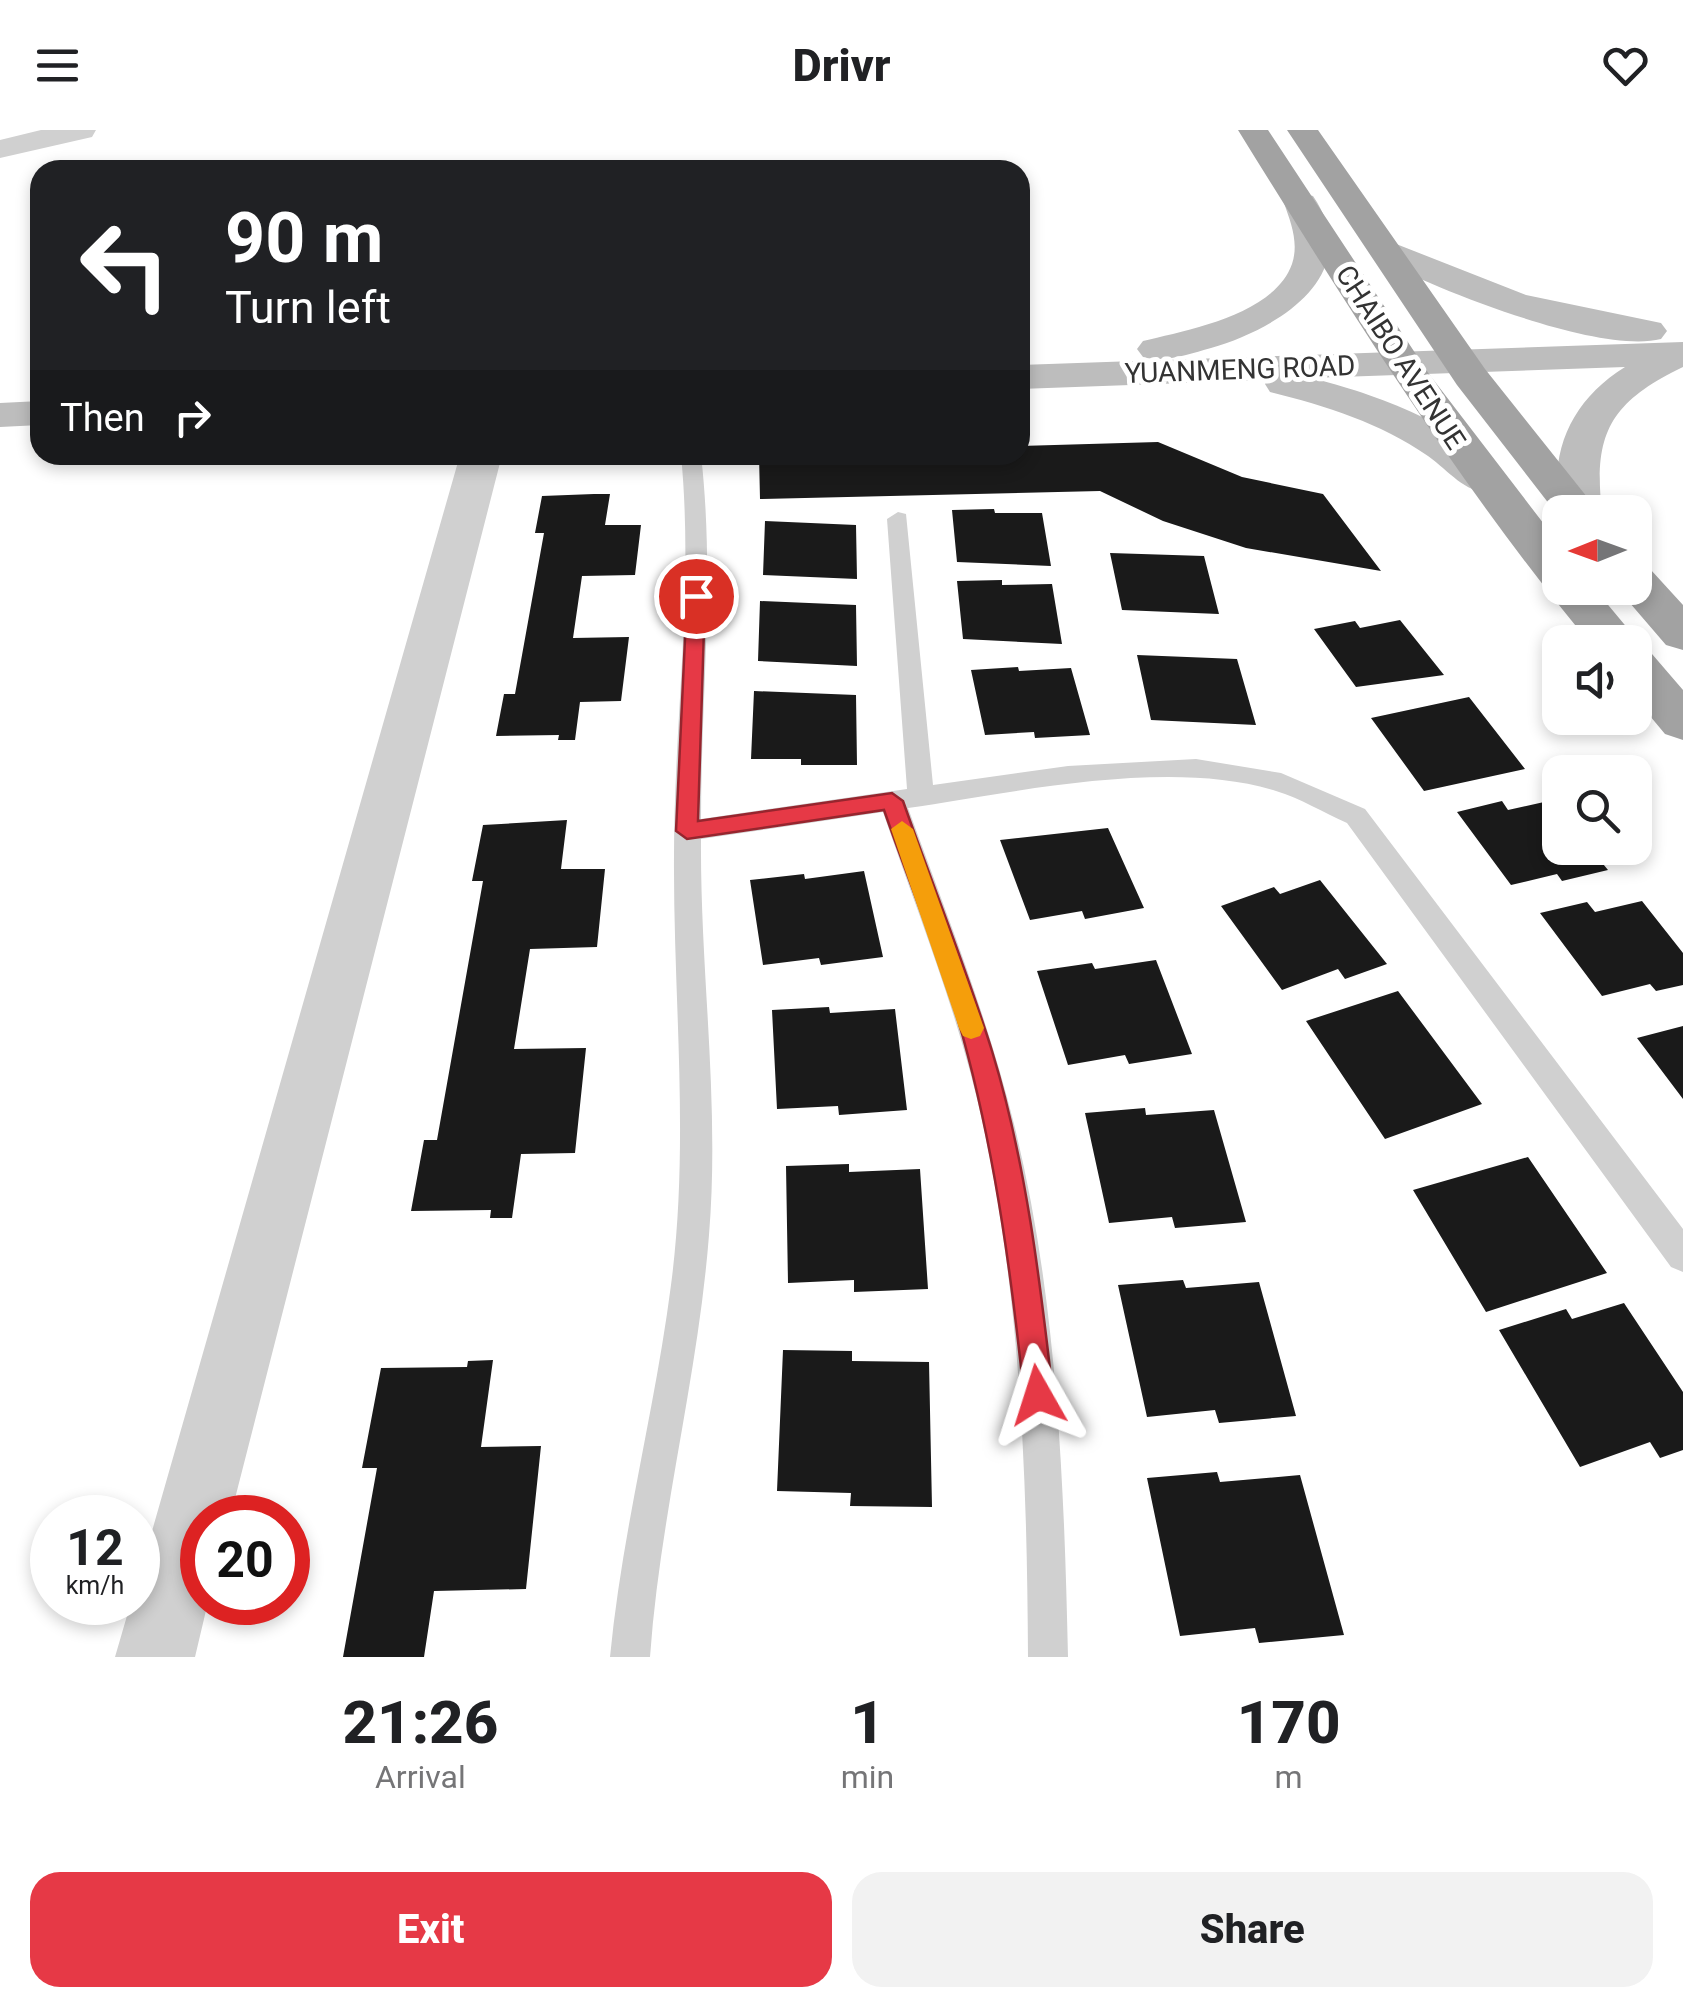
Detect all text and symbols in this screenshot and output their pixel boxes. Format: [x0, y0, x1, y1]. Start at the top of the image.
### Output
icon: menu [30, 38, 85, 93]
icon: heart [1598, 38, 1653, 93]
text: Drivr [793, 39, 890, 92]
text: 90 m [225, 197, 383, 279]
icon: left [60, 200, 190, 330]
street label: CHAIBO AVENUE [1329, 259, 1472, 456]
text: Turn left [225, 281, 391, 334]
street label: YUANMENG ROAD [1124, 349, 1356, 390]
icon: right [165, 390, 220, 445]
text: Then [60, 396, 145, 440]
north arrow [1542, 495, 1652, 605]
map controls [1542, 495, 1652, 865]
pin [654, 554, 739, 639]
icon: arrive [669, 569, 724, 624]
button: sound [1542, 625, 1652, 735]
button: search [1542, 755, 1652, 865]
position arrow [986, 1343, 1090, 1447]
speed limit sign: 20 [180, 1495, 310, 1625]
text: 12 [66, 1519, 124, 1577]
text: km/h [66, 1571, 124, 1600]
text: 21:26 [342, 1687, 498, 1758]
text: 1 [850, 1687, 885, 1758]
text: 170 [1237, 1687, 1341, 1758]
text: Arrival [375, 1758, 466, 1796]
text: min [841, 1758, 894, 1796]
text: m [1275, 1758, 1303, 1796]
button: Exit [30, 1872, 832, 1987]
button: Share [852, 1872, 1653, 1987]

